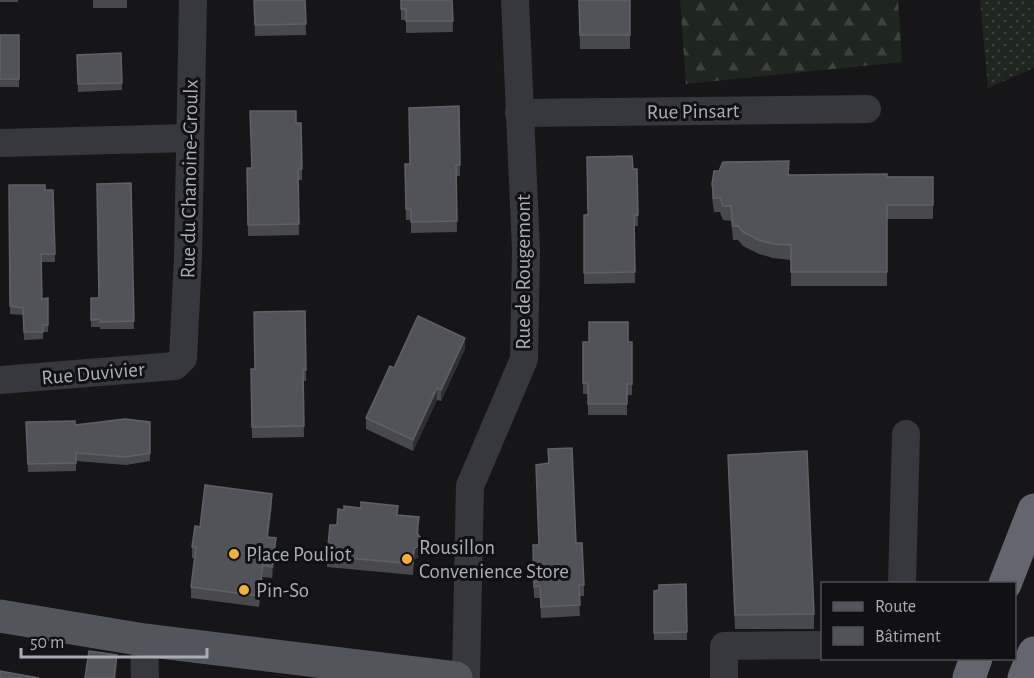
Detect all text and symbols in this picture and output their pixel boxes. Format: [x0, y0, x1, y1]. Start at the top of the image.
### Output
street label: Rue du Chanoine-Groulx [177, 79, 202, 279]
street label: Rue Pinsart [647, 100, 740, 123]
street label: Rue de Rougemont [513, 194, 534, 350]
street label: Rue Duvivier [41, 359, 146, 388]
place label: Rousillon Convenience Store [419, 537, 569, 582]
place label: Place Pouliot [246, 544, 352, 565]
marker: Place Pouliot [227, 547, 241, 561]
marker: Rousillon Convenience Store [400, 552, 414, 566]
place label: Pin-So [256, 580, 309, 601]
legend [821, 582, 1016, 660]
marker: Pin-So [237, 583, 251, 597]
text: Route [875, 598, 916, 616]
scale bar [21, 621, 207, 659]
text: Bâtiment [875, 628, 941, 646]
text: 50 m [30, 634, 64, 652]

